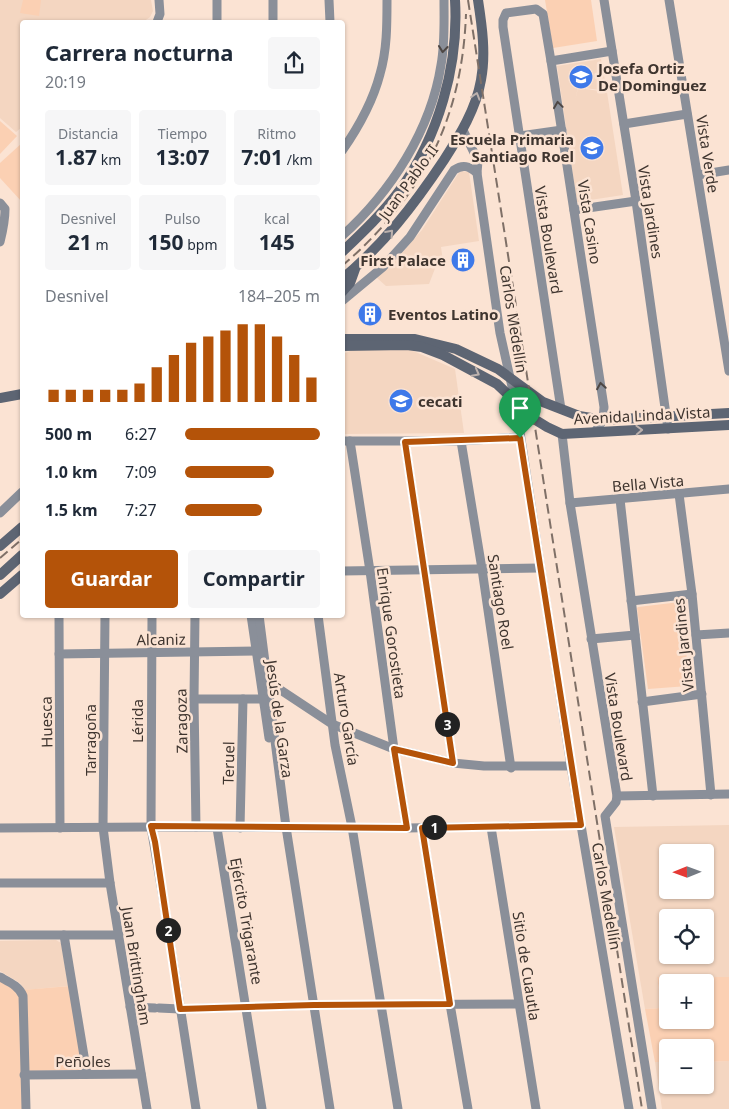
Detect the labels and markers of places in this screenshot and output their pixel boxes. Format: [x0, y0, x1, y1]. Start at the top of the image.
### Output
place label: Josefa Ortiz De Dominguez [596, 58, 706, 95]
school or university icon: Josefa Ortiz De Dominguez [568, 64, 594, 90]
place label: Escuela Primaria Santiago Roel [450, 129, 574, 166]
school or university icon: Escuela Primaria Santiago Roel [579, 135, 605, 161]
building icon: First Palace [450, 247, 476, 273]
place label: First Palace [360, 250, 446, 270]
building icon: Eventos Latino [357, 301, 383, 327]
place label: Eventos Latino [388, 304, 498, 324]
pin [499, 387, 541, 438]
school or university icon: cecati [388, 388, 414, 414]
place label: cecati [418, 391, 462, 411]
pin: 3 [434, 712, 460, 736]
pin: 1 [422, 814, 446, 840]
pin: 2 [156, 918, 180, 942]

